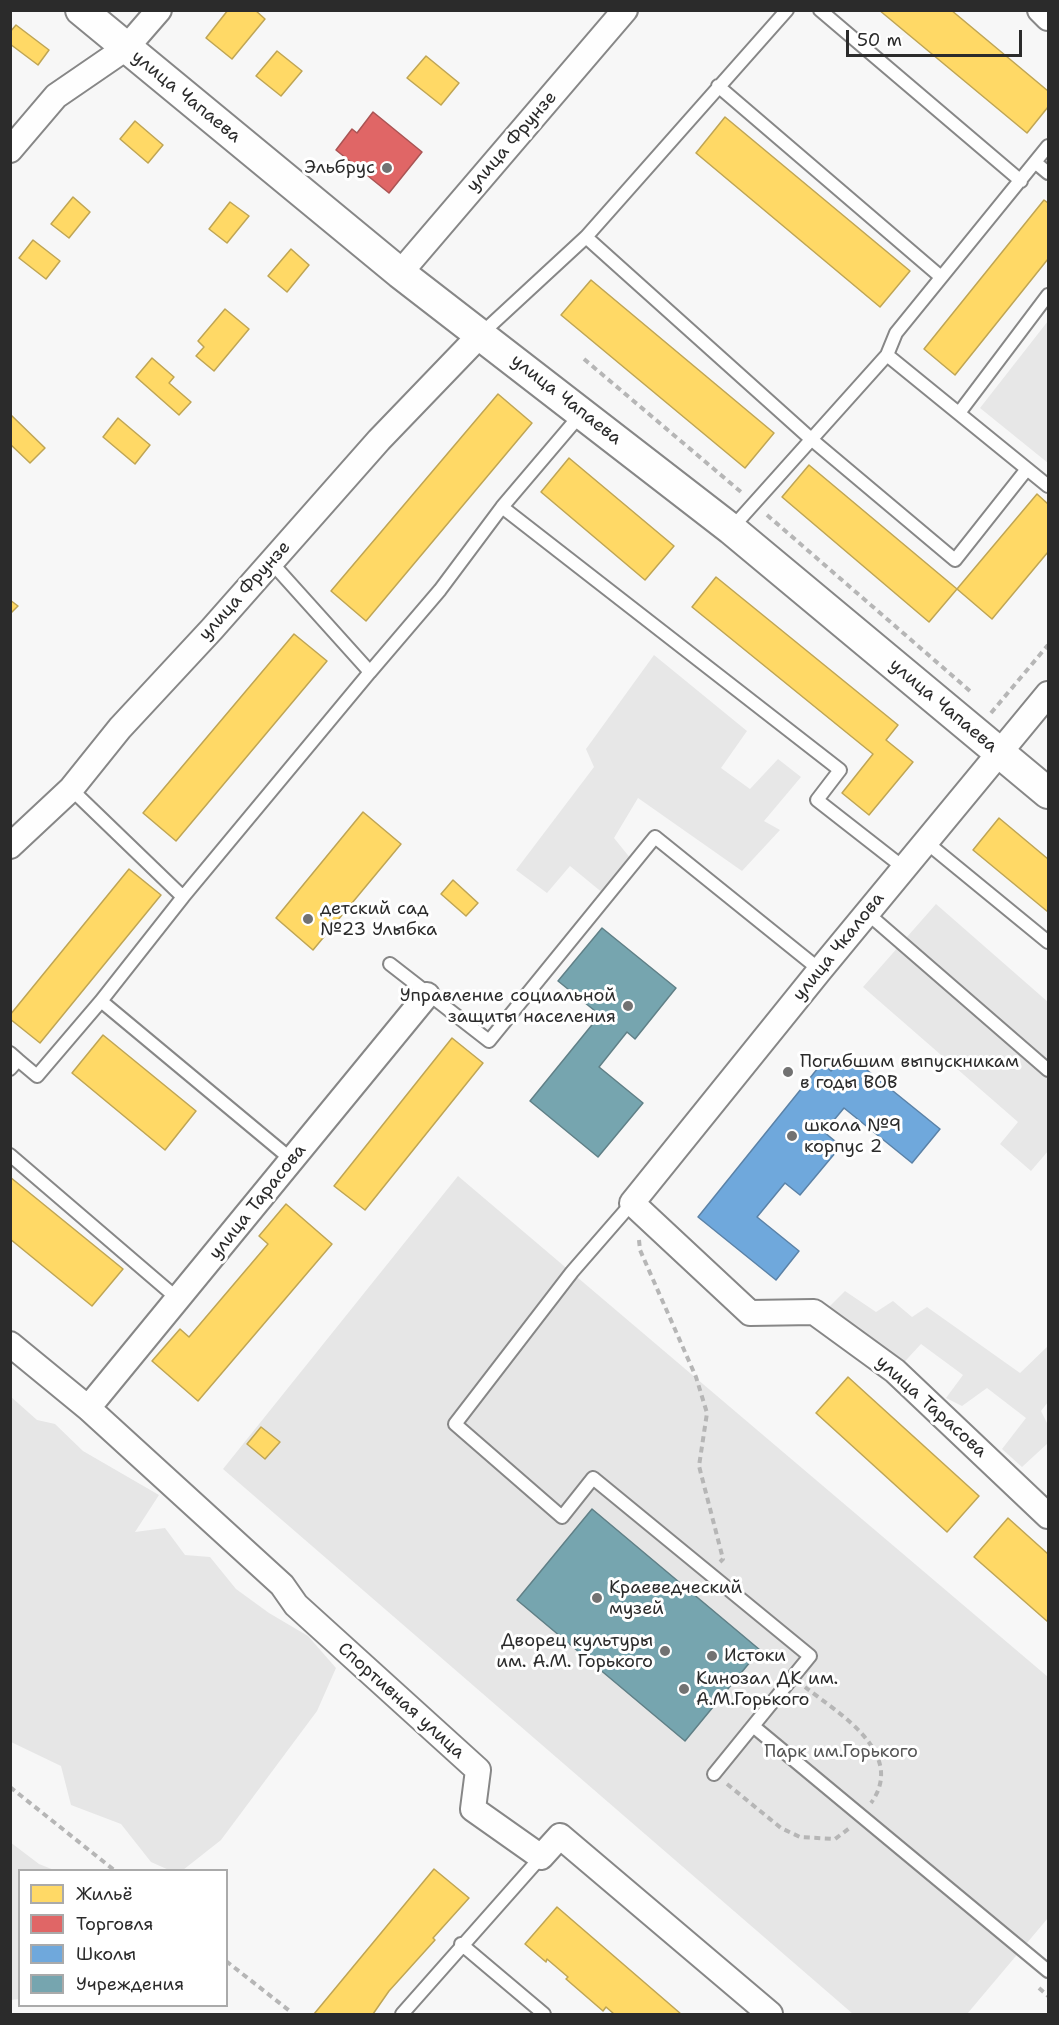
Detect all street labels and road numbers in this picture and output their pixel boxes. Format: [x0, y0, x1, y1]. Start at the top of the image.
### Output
street label: улица Чапаева [127, 46, 245, 148]
street label: улица Фрунзе [462, 87, 562, 197]
street label: улица Чапаева [506, 350, 626, 450]
street label: улица Фрунзе [195, 537, 295, 645]
street label: улица Чапаева [885, 654, 1001, 758]
street label: улица Чкалова [789, 888, 889, 1006]
street label: улица Тарасова [205, 1140, 311, 1264]
street label: улица Тарасова [871, 1351, 991, 1463]
street label: Спортивная улица [333, 1638, 469, 1764]

